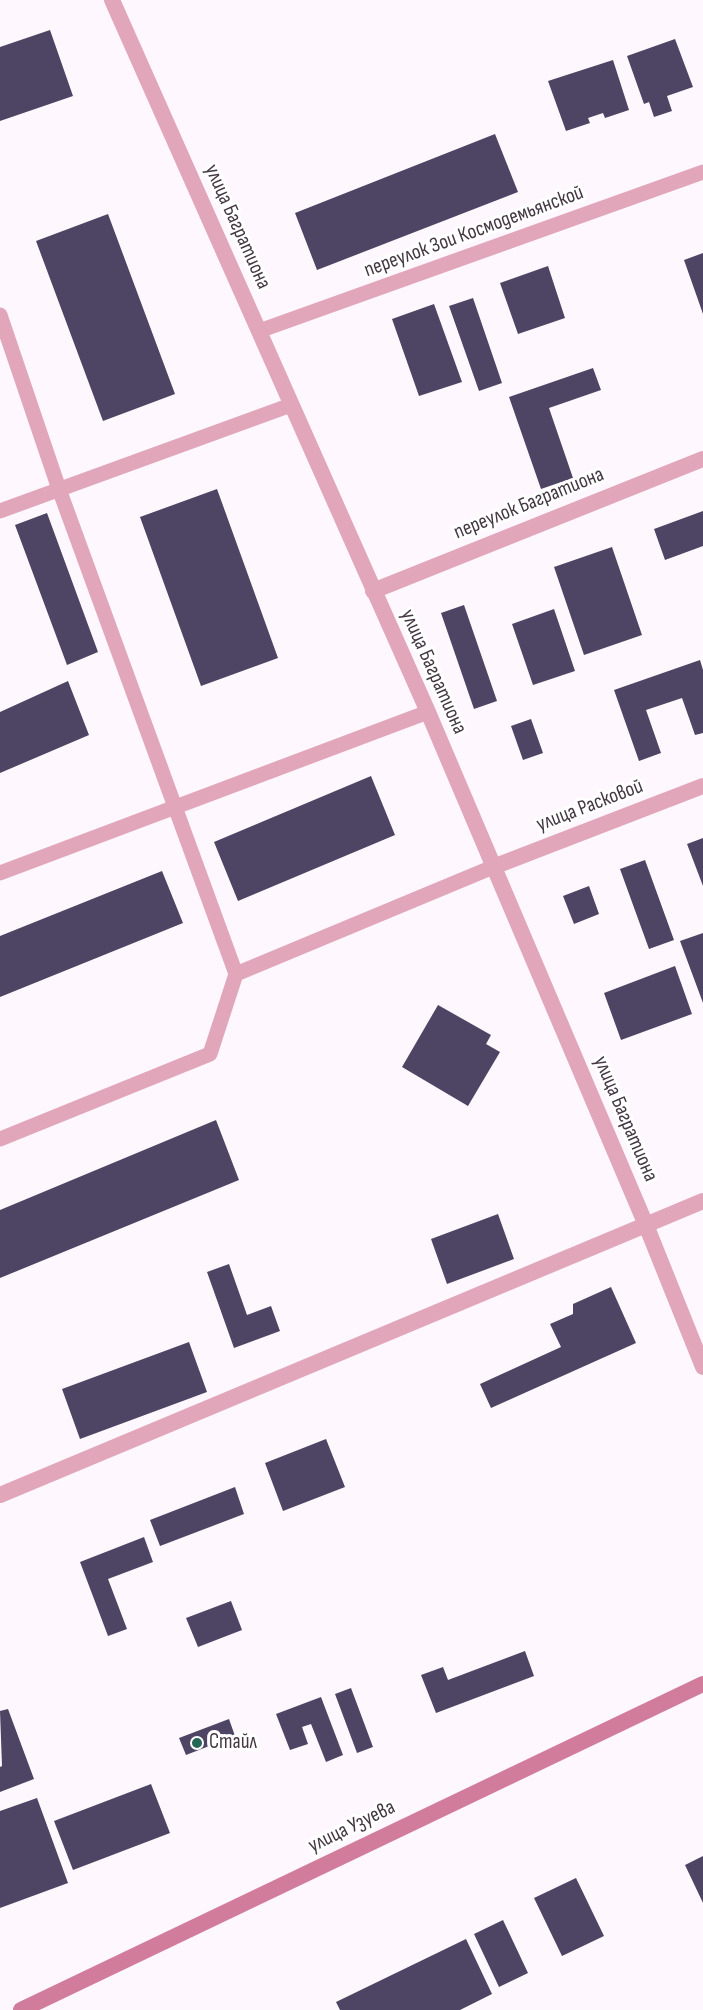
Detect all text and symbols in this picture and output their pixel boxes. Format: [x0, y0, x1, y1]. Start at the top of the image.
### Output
street label: улица Багратиона [198, 161, 276, 293]
street label: переулок Зои Космодемьянской [361, 181, 587, 283]
street label: переулок Багратиона [450, 462, 608, 546]
street label: улица Багратиона [394, 606, 472, 738]
street label: улица Расковой [533, 774, 647, 838]
street label: улица Багратиона [587, 1052, 663, 1186]
place label: Стайл [209, 1730, 257, 1756]
marker: Стайл [190, 1736, 204, 1750]
street label: улица Узуева [305, 1795, 399, 1859]

